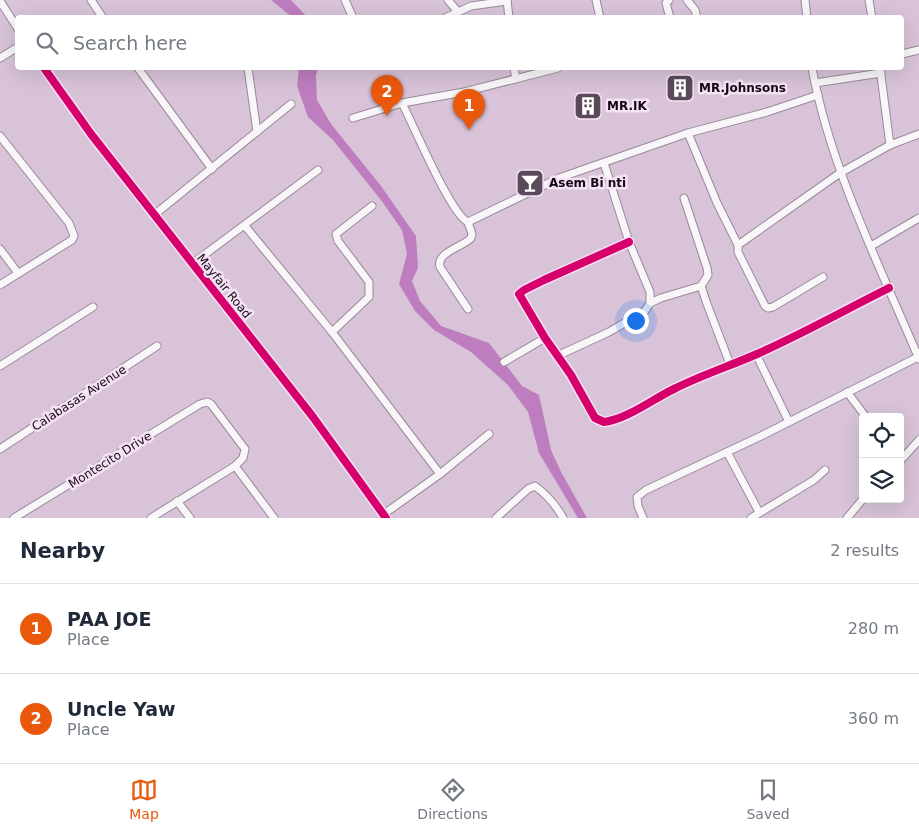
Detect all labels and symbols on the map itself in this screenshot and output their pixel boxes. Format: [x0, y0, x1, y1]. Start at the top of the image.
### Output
building icon: MR.Johnsons [665, 73, 695, 103]
pin: 2 [371, 75, 403, 116]
place label: MR.Johnsons [699, 81, 786, 95]
pin: 1 [453, 89, 485, 130]
building icon: MR.IK [573, 91, 603, 121]
place label: MR.IK [607, 99, 647, 113]
bar icon: Asem Bi nti [515, 168, 545, 198]
place label: Asem Bi nti [549, 176, 626, 190]
street label: Mayfair Road [194, 251, 254, 321]
your location [623, 308, 649, 334]
street label: Calabasas Avenue [29, 362, 129, 434]
street label: Montecito Drive [66, 429, 154, 491]

